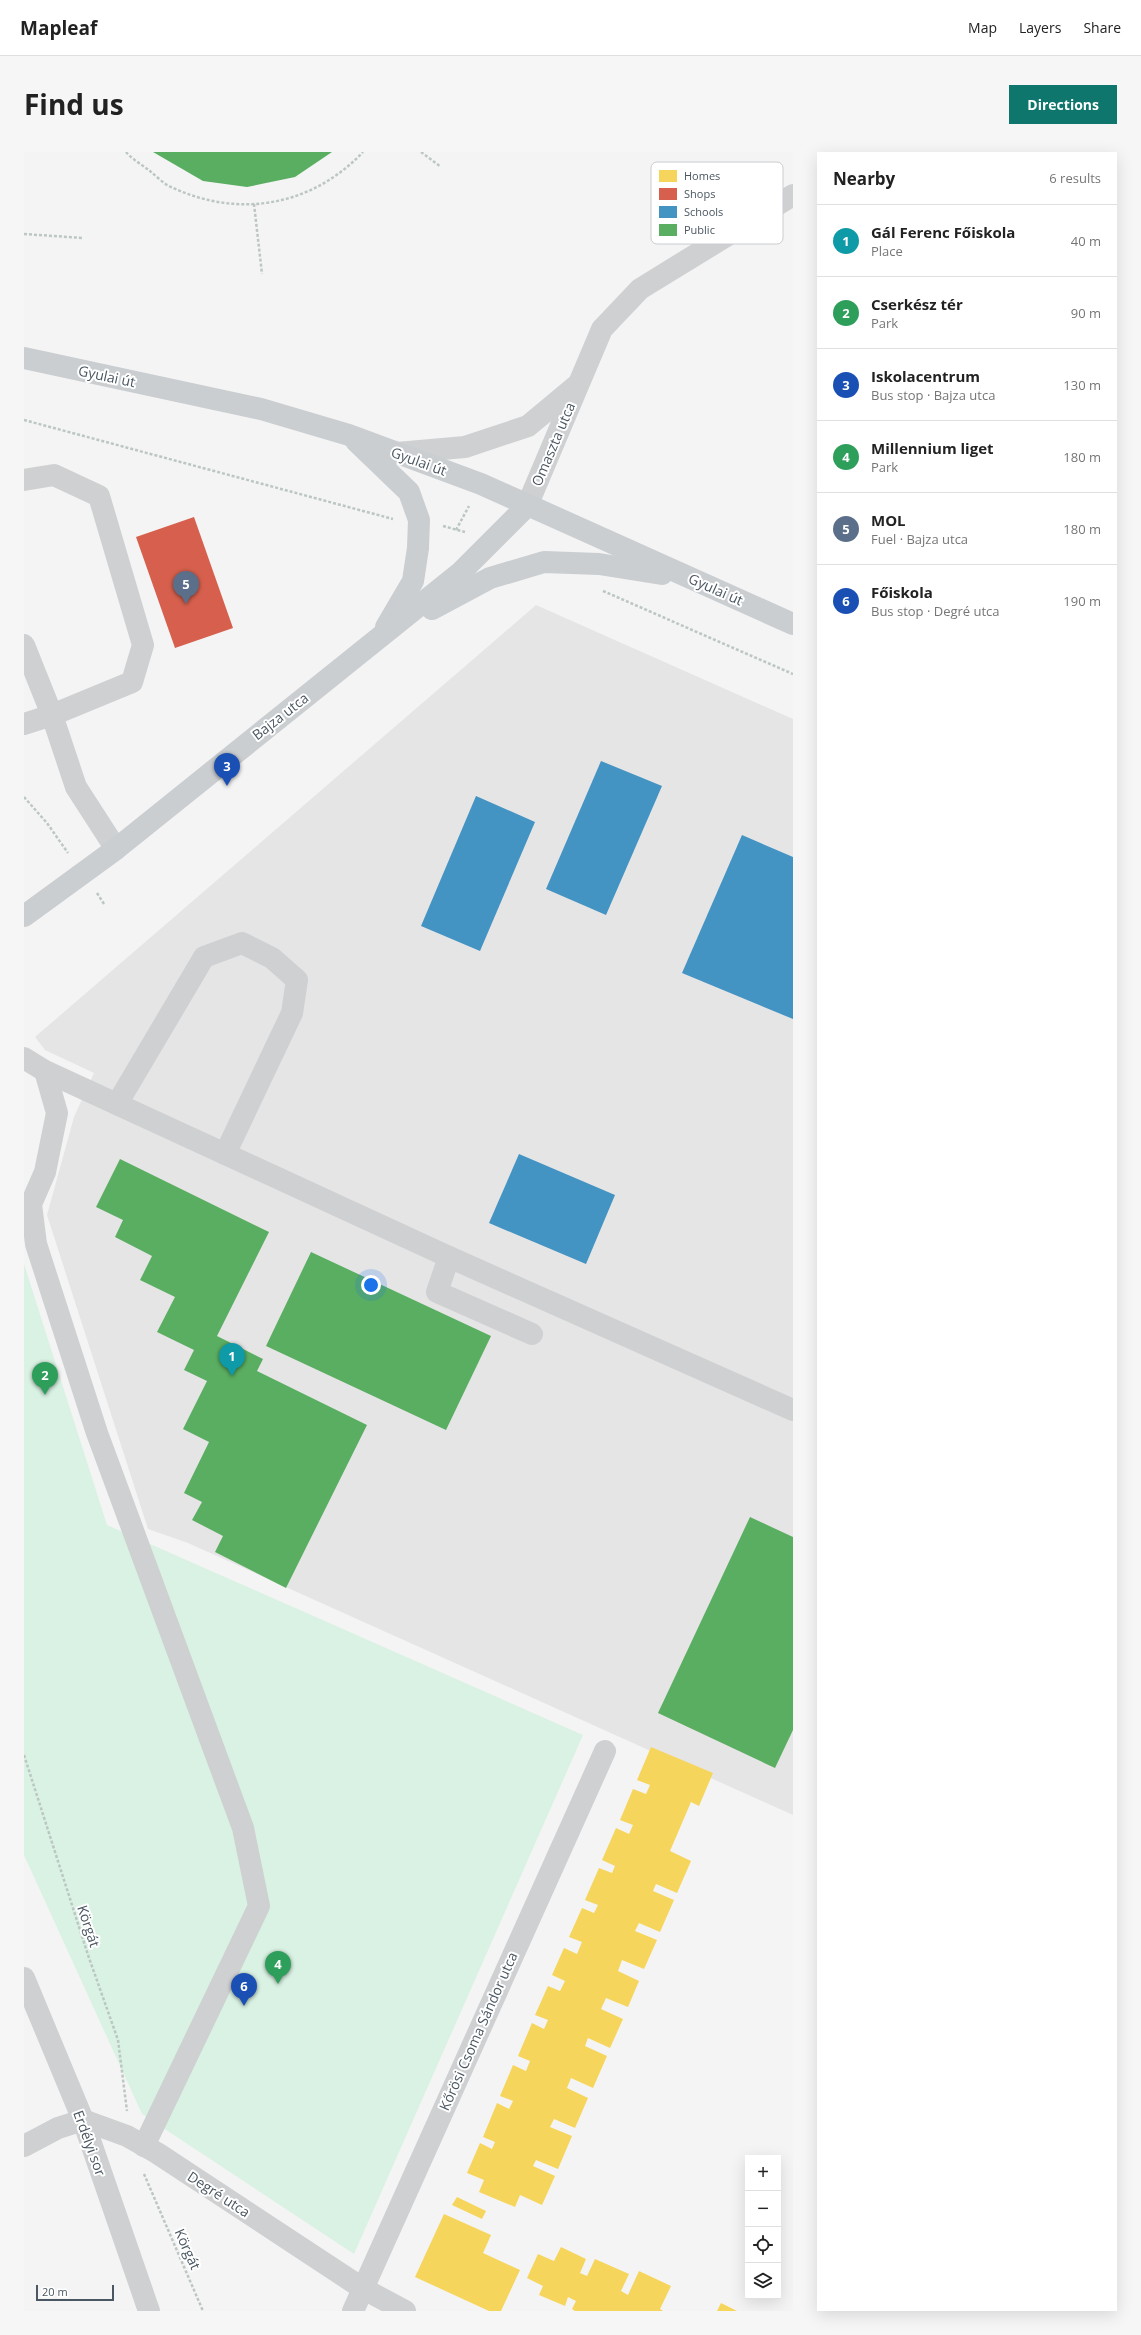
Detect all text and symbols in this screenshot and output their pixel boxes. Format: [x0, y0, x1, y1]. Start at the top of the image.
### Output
text: Mapleaf [20, 15, 97, 41]
text: Map [968, 18, 997, 37]
text: Layers [1019, 18, 1061, 37]
text: Share [1083, 18, 1121, 37]
text: Find us [24, 85, 124, 123]
button: Directions [1009, 85, 1117, 124]
legend [651, 162, 783, 244]
text: Nearby [833, 167, 895, 190]
text: Homes [684, 168, 720, 183]
text: 6 results [1049, 169, 1101, 187]
text: Shops [684, 186, 715, 201]
text: Schools [684, 204, 723, 219]
text: Public [684, 222, 715, 237]
text: Gál Ferenc Főiskola [871, 222, 1015, 242]
text: 1 [842, 232, 850, 250]
text: 40 m [1071, 232, 1101, 250]
text: Place [871, 242, 903, 260]
text: Cserkész tér [871, 294, 963, 314]
text: 2 [842, 304, 850, 322]
text: 90 m [1071, 304, 1101, 322]
text: Park [871, 314, 898, 332]
street label: Gyulai út [77, 361, 137, 391]
text: Iskolacentrum [871, 366, 980, 386]
text: 3 [842, 376, 850, 394]
text: 130 m [1063, 376, 1101, 394]
text: Bus stop · Bajza utca [871, 386, 995, 404]
street label: Omaszta utca [527, 399, 579, 489]
text: Millennium liget [871, 438, 994, 458]
street label: Gyulai út [389, 442, 449, 480]
text: 4 [842, 448, 850, 466]
text: 180 m [1063, 448, 1101, 466]
text: Park [871, 458, 898, 476]
text: MOL [871, 510, 906, 530]
text: 5 [842, 520, 850, 538]
text: 180 m [1063, 520, 1101, 538]
text: Fuel · Bajza utca [871, 530, 968, 548]
street label: Gyulai út [686, 569, 746, 609]
pin: 5 [173, 571, 199, 604]
text: Főiskola [871, 582, 933, 602]
text: 6 [842, 592, 850, 610]
text: 190 m [1063, 592, 1101, 610]
text: Bus stop · Degré utca [871, 602, 1000, 620]
street label: Bajza utca [248, 688, 312, 744]
pin: 3 [214, 753, 240, 786]
your location [361, 1275, 381, 1295]
pin: 1 [219, 1343, 245, 1376]
pin: 2 [32, 1362, 58, 1395]
street label: Körgát [73, 1903, 105, 1949]
street label: Kőrösi Csoma Sándor utca [434, 1949, 522, 2113]
pin: 4 [265, 1951, 291, 1984]
pin: 6 [231, 1973, 257, 2006]
street label: Erdélyi sor [69, 2108, 111, 2179]
map controls [745, 2155, 781, 2299]
button: + [745, 2155, 781, 2191]
street label: Degré utca [184, 2167, 254, 2221]
button: − [745, 2191, 781, 2227]
street label: Körgát [171, 2225, 205, 2273]
button: locate [745, 2227, 781, 2263]
button: layers [745, 2263, 781, 2299]
scale bar [36, 2283, 114, 2302]
text: 20 m [42, 2284, 68, 2299]

